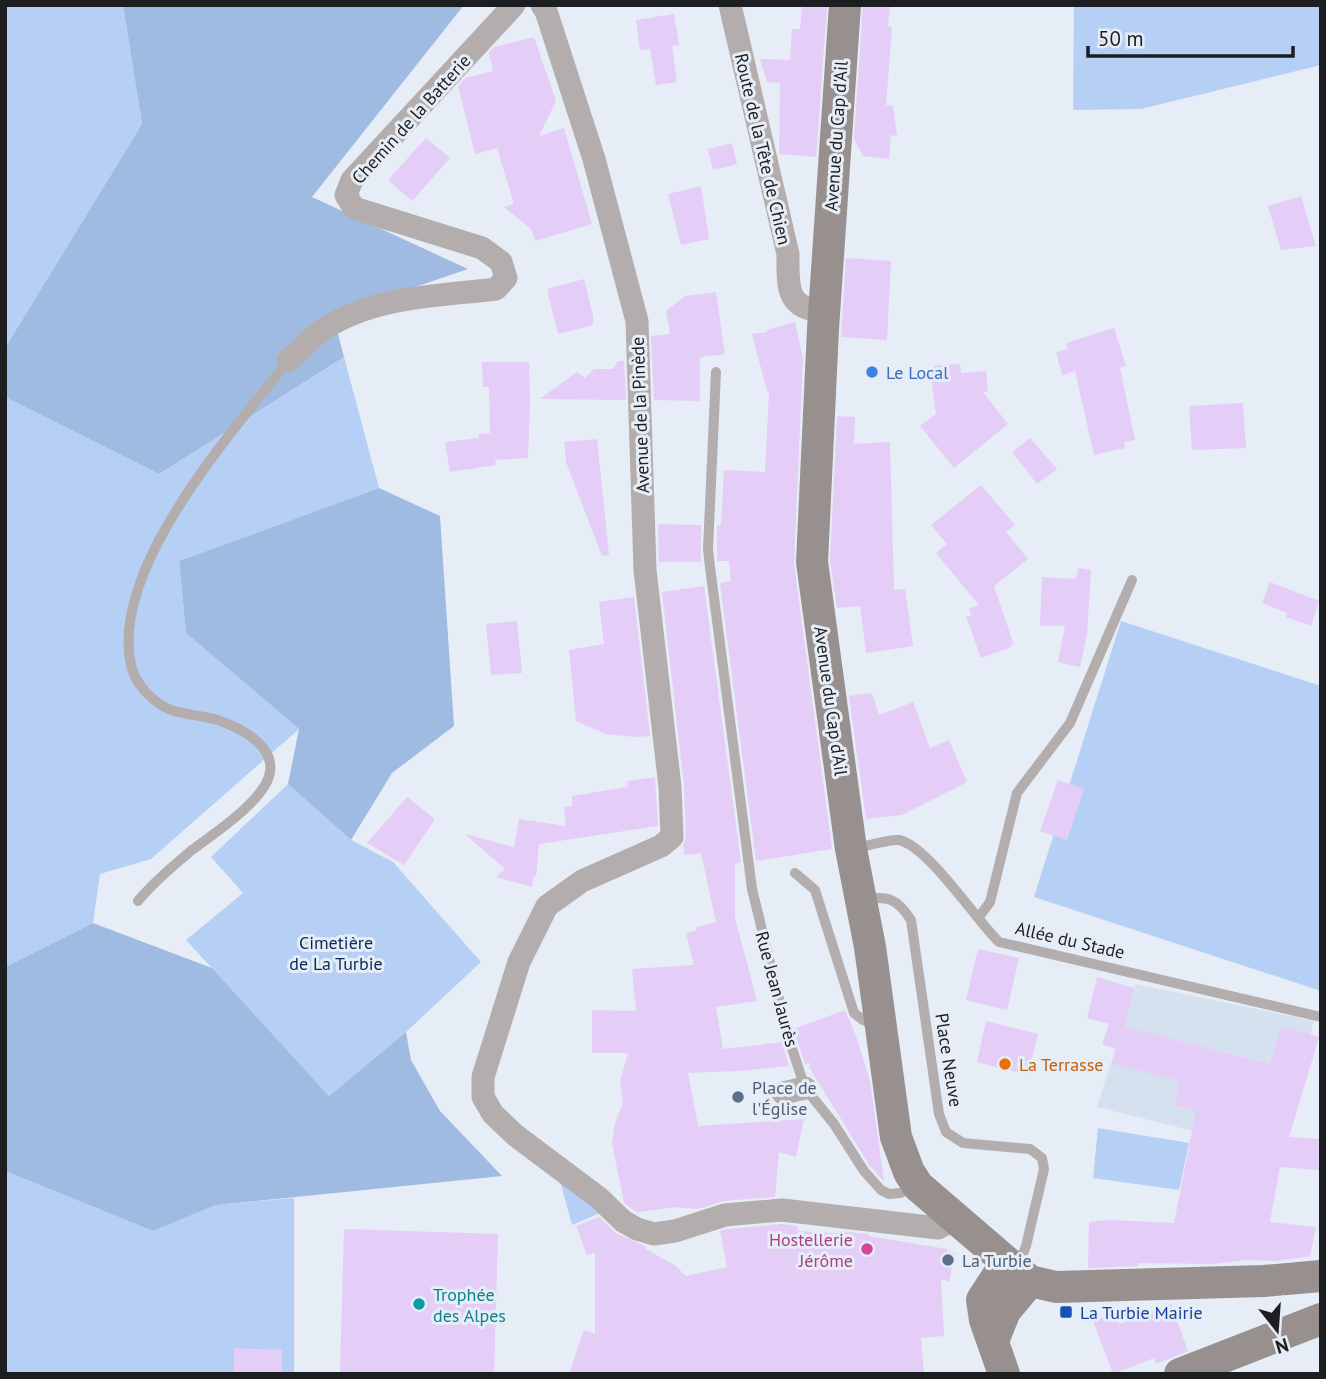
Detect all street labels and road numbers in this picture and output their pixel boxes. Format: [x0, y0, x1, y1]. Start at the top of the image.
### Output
street label: Chemin de la Batterie [347, 49, 475, 189]
street label: Route de la Tête de Chien [730, 51, 796, 247]
street label: Avenue du Cap d'Ail [819, 59, 853, 212]
street label: Avenue de la Pinède [626, 336, 654, 494]
street label: Avenue du Cap d'Ail [809, 625, 853, 778]
street label: Allée du Stade [1013, 916, 1127, 964]
street label: Rue Jean Jaurès [751, 929, 803, 1049]
street label: Place Neuve [930, 1012, 968, 1108]

